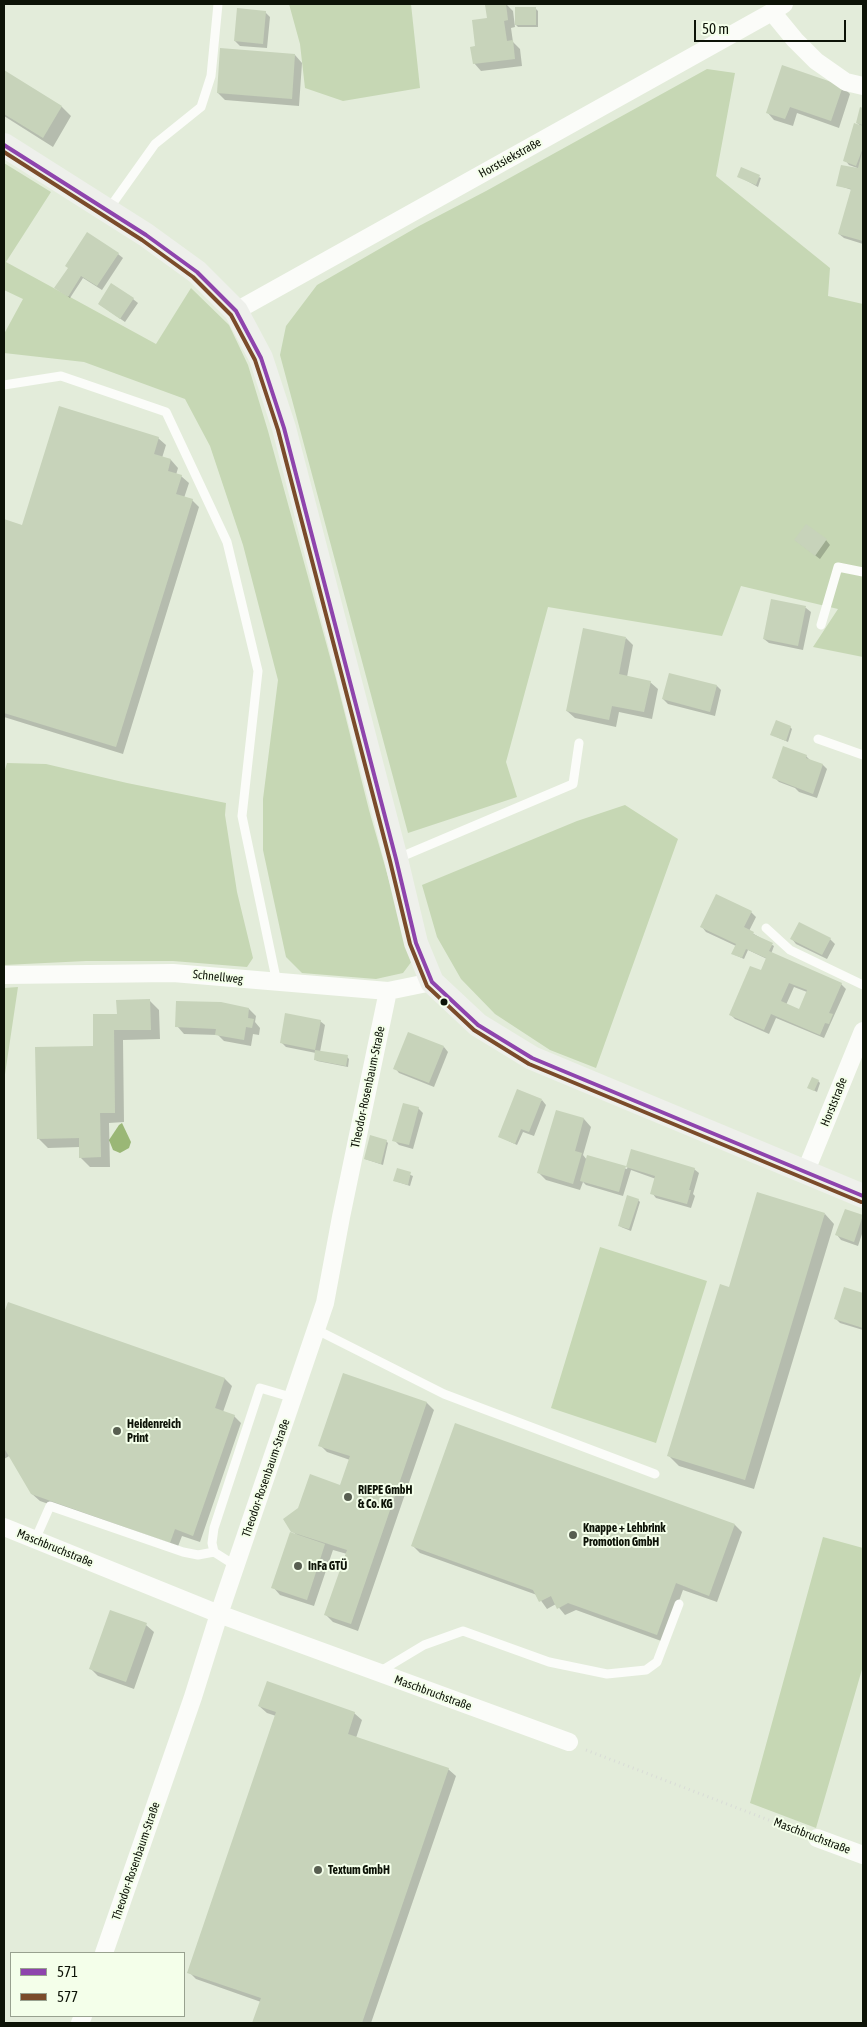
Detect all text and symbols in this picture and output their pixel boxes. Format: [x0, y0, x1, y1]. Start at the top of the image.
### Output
scale bar [697, 10, 850, 42]
text: 50 m [702, 20, 729, 37]
street label: Horstsiekstraße [476, 135, 544, 181]
street label: Schnellweg [192, 967, 244, 987]
unlabelled marker [439, 997, 449, 1007]
street label: Theodor-Rosenbaum-Straße [348, 1025, 388, 1149]
street label: Horststraße [818, 1075, 850, 1129]
place label: Heidenreich Print [127, 1417, 181, 1445]
street label: Theodor-Rosenbaum-Straße [239, 1417, 293, 1539]
marker: Heidenreich Print [111, 1425, 123, 1437]
place label: RIEPE GmbH & Co. KG [358, 1483, 412, 1511]
marker: RIEPE GmbH & Co. KG [342, 1491, 354, 1503]
place label: Knappe + Lehbrink Promotion GmbH [583, 1521, 666, 1549]
street label: Maschbruchstraße [15, 1526, 95, 1570]
marker: Knappe + Lehbrink Promotion GmbH [567, 1529, 579, 1541]
place label: InFa GTÜ [308, 1559, 347, 1573]
marker: InFa GTÜ [292, 1560, 304, 1572]
street label: Maschbruchstraße [392, 1672, 474, 1714]
street label: Theodor-Rosenbaum-Straße [109, 1800, 163, 1922]
street label: Maschbruchstraße [772, 1815, 852, 1857]
place label: Textum GmbH [328, 1863, 390, 1877]
marker: Textum GmbH [312, 1864, 324, 1876]
legend [10, 1952, 185, 2017]
text: 571 [57, 1963, 78, 1980]
text: 577 [57, 1988, 78, 2005]

